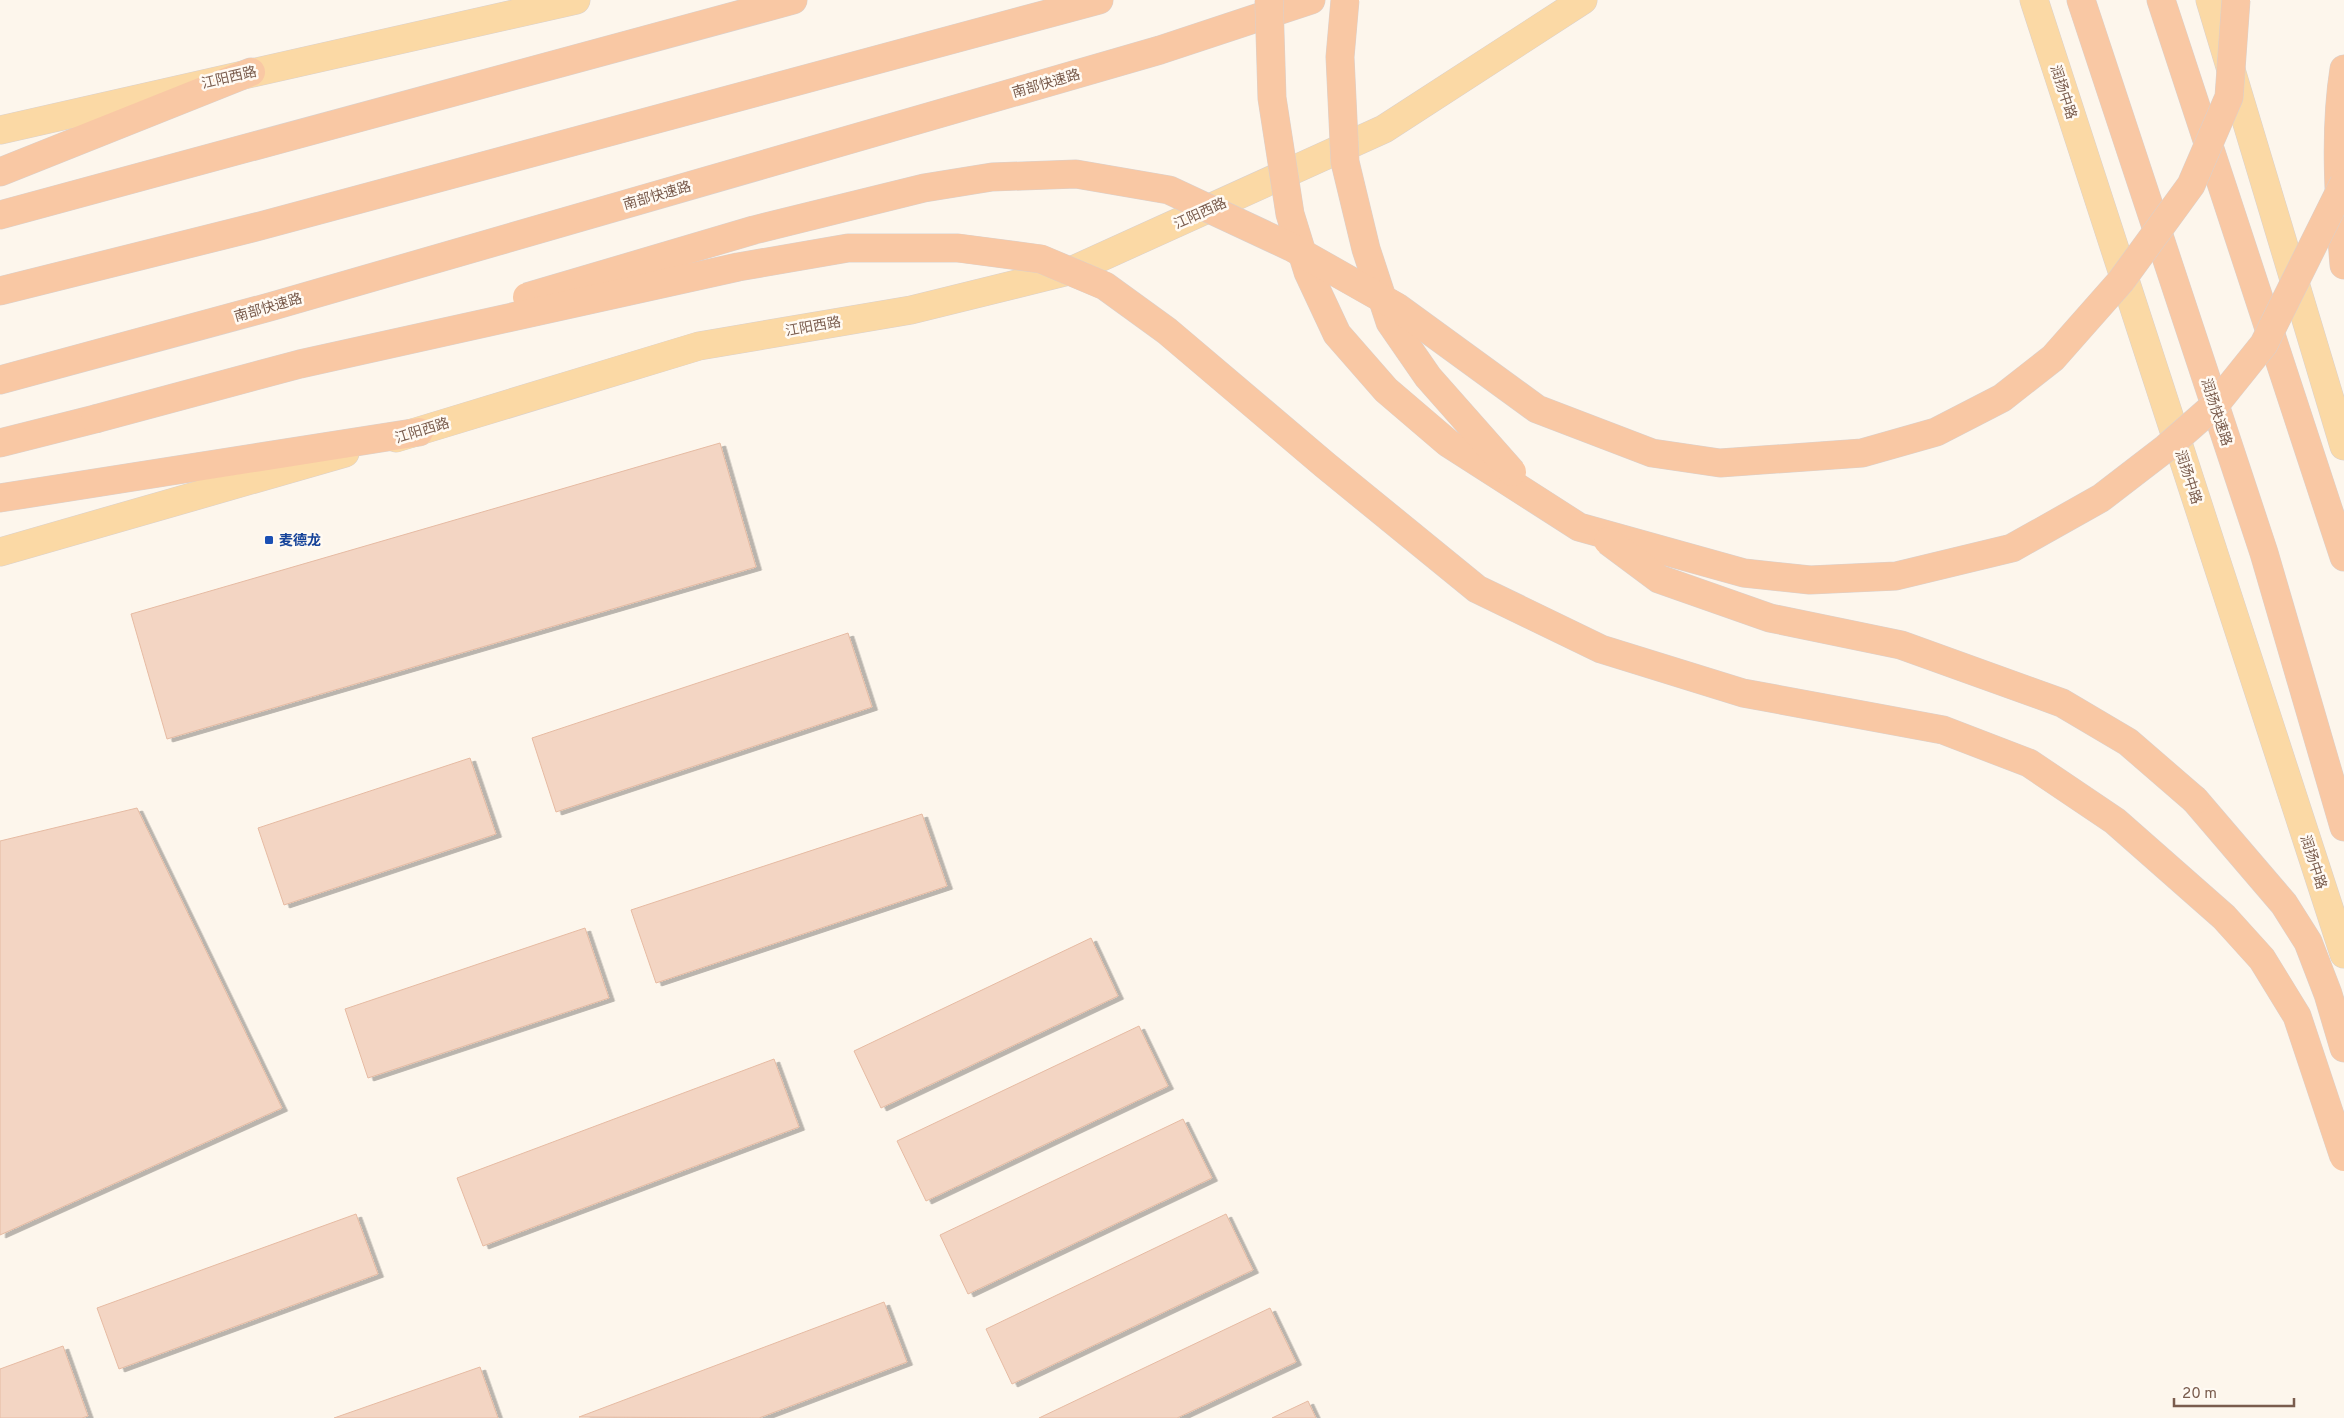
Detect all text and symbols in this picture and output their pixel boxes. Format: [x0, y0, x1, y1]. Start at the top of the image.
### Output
street label: 润扬中路 [2046, 63, 2079, 122]
street label: 江阳西路 [200, 64, 259, 93]
street label: 南部快速路 [1010, 67, 1082, 102]
street label: 南部快速路 [621, 179, 693, 214]
street label: 江阳西路 [1172, 195, 1230, 234]
street label: 南部快速路 [232, 291, 304, 326]
street label: 江阳西路 [784, 314, 842, 341]
street label: 润扬快速路 [2197, 377, 2234, 448]
street label: 江阳西路 [393, 415, 452, 448]
street label: 润扬中路 [2171, 448, 2204, 507]
place label: 麦德龙 [279, 532, 321, 550]
marker: 麦德龙 [263, 534, 275, 546]
street label: 润扬中路 [2296, 833, 2329, 892]
scale bar [2174, 1376, 2294, 1408]
text: 20 m [2182, 1385, 2217, 1404]

